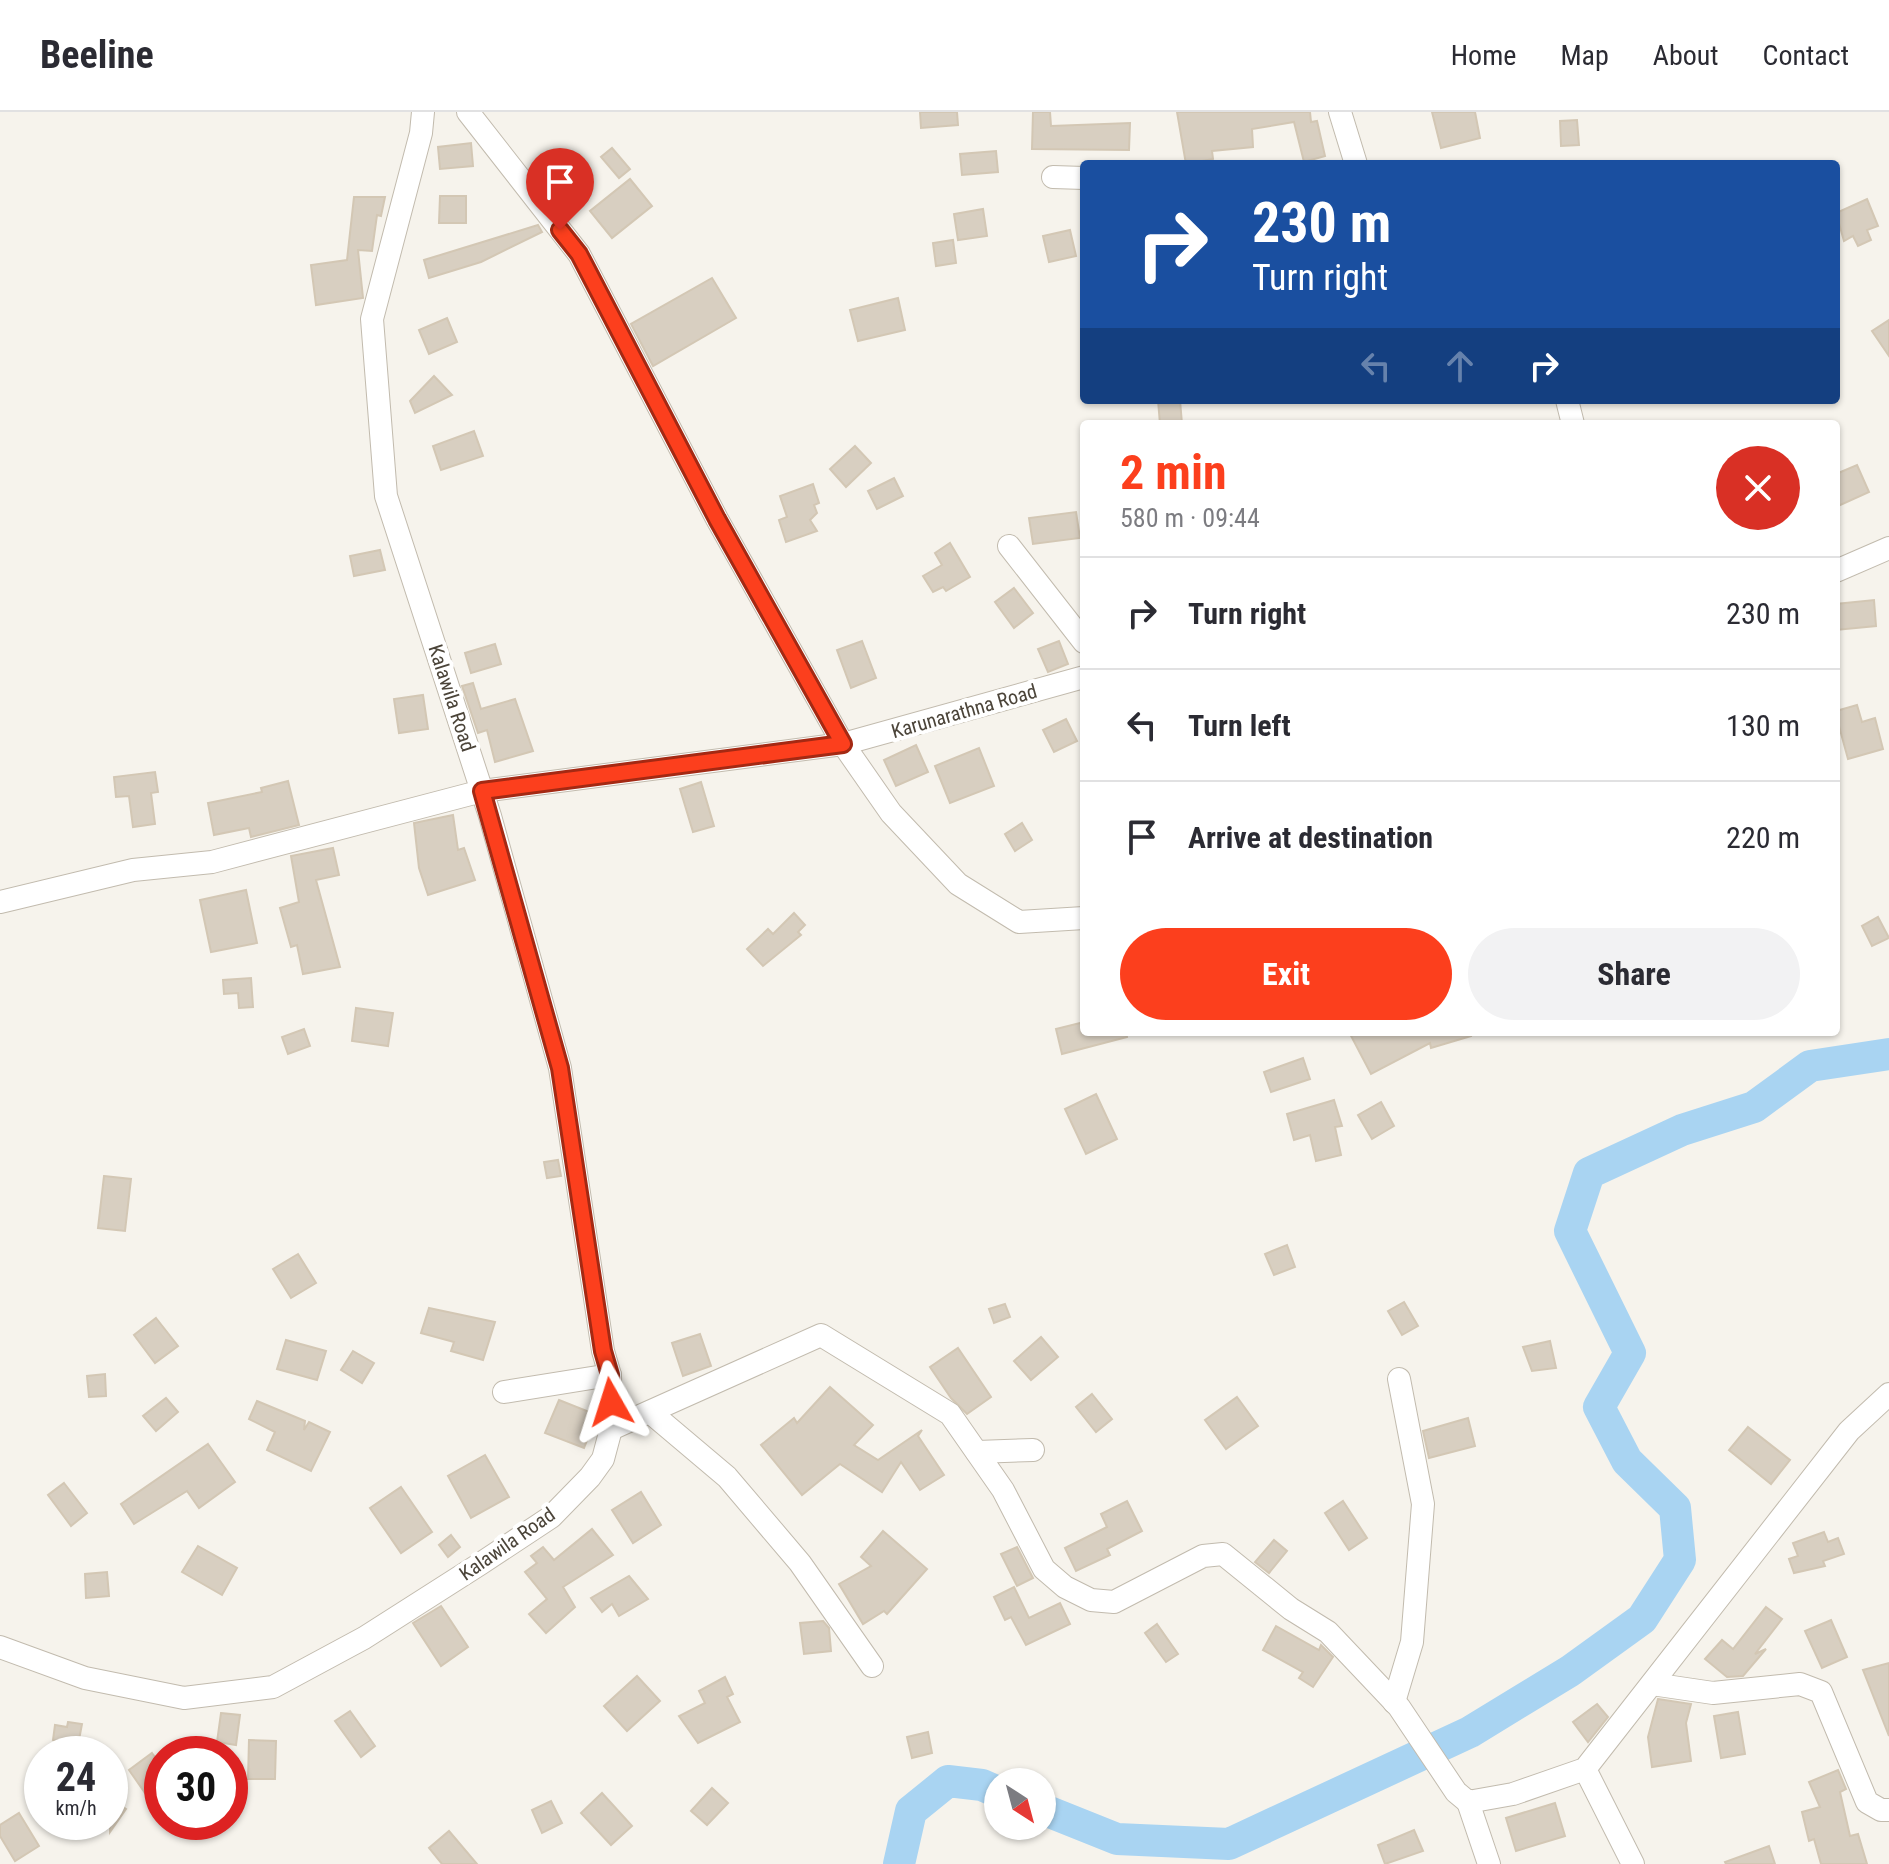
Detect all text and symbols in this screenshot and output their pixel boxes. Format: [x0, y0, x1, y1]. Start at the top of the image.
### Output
text: Beeline [40, 33, 154, 77]
text: Home [1451, 39, 1516, 72]
text: Map [1560, 39, 1609, 72]
text: About [1653, 39, 1719, 72]
text: Contact [1763, 39, 1849, 72]
pin [526, 148, 594, 230]
icon: arrive [538, 160, 582, 204]
text: 230 m [1252, 190, 1391, 256]
icon: right [1120, 192, 1224, 296]
text: Turn right [1252, 257, 1388, 299]
icon: left [1354, 344, 1398, 388]
icon: ahead [1438, 344, 1482, 388]
icon: right [1522, 344, 1566, 388]
text: 2 min [1120, 444, 1227, 501]
button: close [1716, 446, 1800, 530]
text: 580 m · 09:44 [1120, 503, 1260, 533]
icon: right [1120, 591, 1164, 635]
text: Turn right [1188, 596, 1306, 631]
text: 230 m [1726, 596, 1800, 631]
street label: Kalawila Road [423, 641, 481, 755]
street label: Karunarathna Road [888, 679, 1040, 743]
icon: left [1120, 703, 1164, 747]
text: Turn left [1188, 708, 1291, 743]
text: 130 m [1726, 708, 1800, 743]
icon: arrive [1120, 815, 1164, 859]
text: Arrive at destination [1188, 820, 1433, 855]
text: 220 m [1726, 820, 1800, 855]
button: Exit [1120, 928, 1452, 1020]
button: Share [1468, 928, 1800, 1020]
position arrow [569, 1360, 653, 1444]
street label: Kalawila Road [455, 1502, 559, 1586]
speed limit sign: 30 [144, 1736, 248, 1840]
text: 24 [56, 1754, 96, 1801]
north arrow [984, 1768, 1056, 1840]
map controls [984, 1768, 1056, 1840]
text: km/h [55, 1796, 97, 1820]

